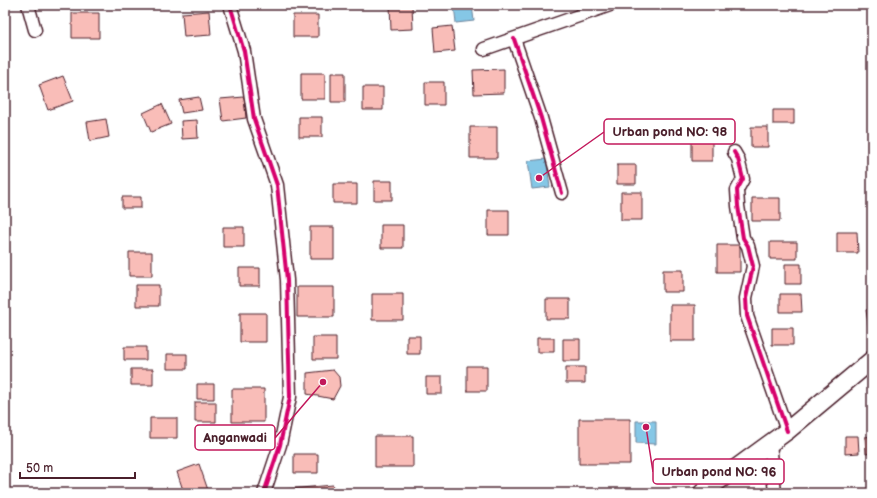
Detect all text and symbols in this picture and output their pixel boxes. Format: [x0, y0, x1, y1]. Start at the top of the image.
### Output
callout: Urban pond NO: 98 [604, 119, 735, 144]
text: Urban pond NO: 98 [613, 124, 728, 140]
callout: Anganwadi [195, 425, 275, 450]
text: Anganwadi [202, 430, 267, 446]
scale bar [20, 454, 135, 480]
callout: Urban pond NO: 96 [653, 459, 784, 484]
text: 50 m [26, 461, 53, 476]
text: Urban pond NO: 96 [662, 464, 777, 480]

